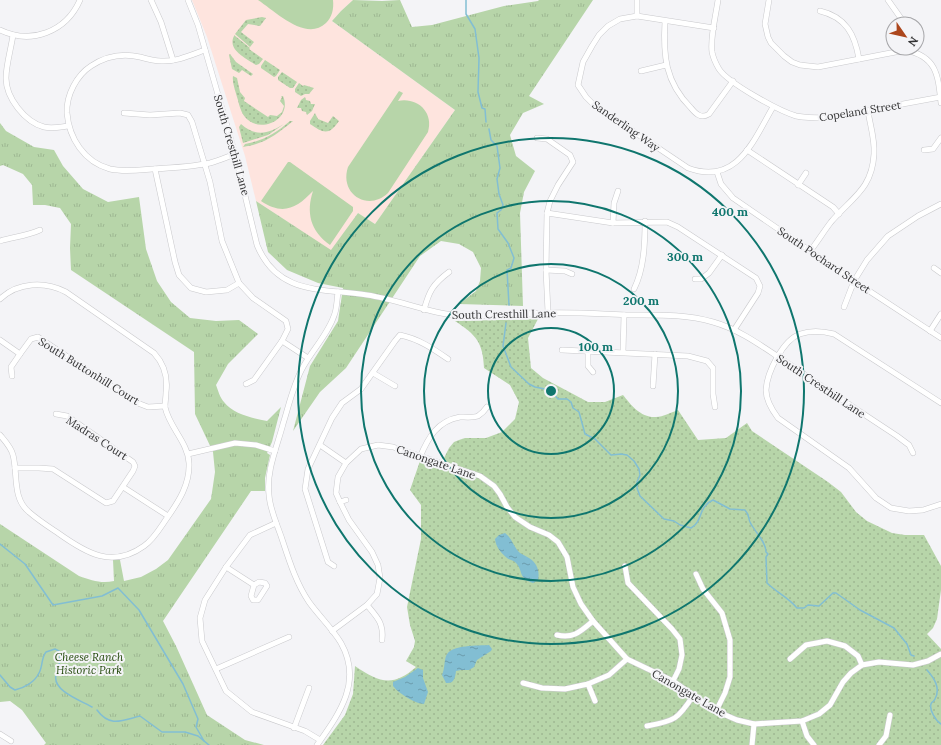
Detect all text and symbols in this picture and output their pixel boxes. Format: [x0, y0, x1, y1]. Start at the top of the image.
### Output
north arrow [885, 16, 925, 56]
text: N [905, 34, 921, 49]
street label: South Cresthill Lane [211, 93, 253, 197]
street label: Sanderling Way [589, 97, 663, 155]
street label: Copeland Street [818, 98, 903, 124]
text: 400 m [712, 204, 748, 219]
street label: South Pochard Street [775, 224, 874, 297]
text: 300 m [667, 249, 703, 264]
text: 200 m [623, 293, 659, 308]
street label: South Cresthill Lane [452, 306, 556, 322]
street label: South Buttonhill Court [36, 334, 143, 408]
text: 100 m [579, 339, 613, 354]
street label: South Cresthill Lane [774, 351, 868, 421]
centre of rings [544, 384, 558, 398]
street label: Madras Court [64, 413, 131, 463]
street label: Canongate Lane [395, 442, 477, 482]
park label: Cheese Ranch Historic Park [55, 650, 124, 677]
street label: Canongate Lane [650, 666, 728, 720]

